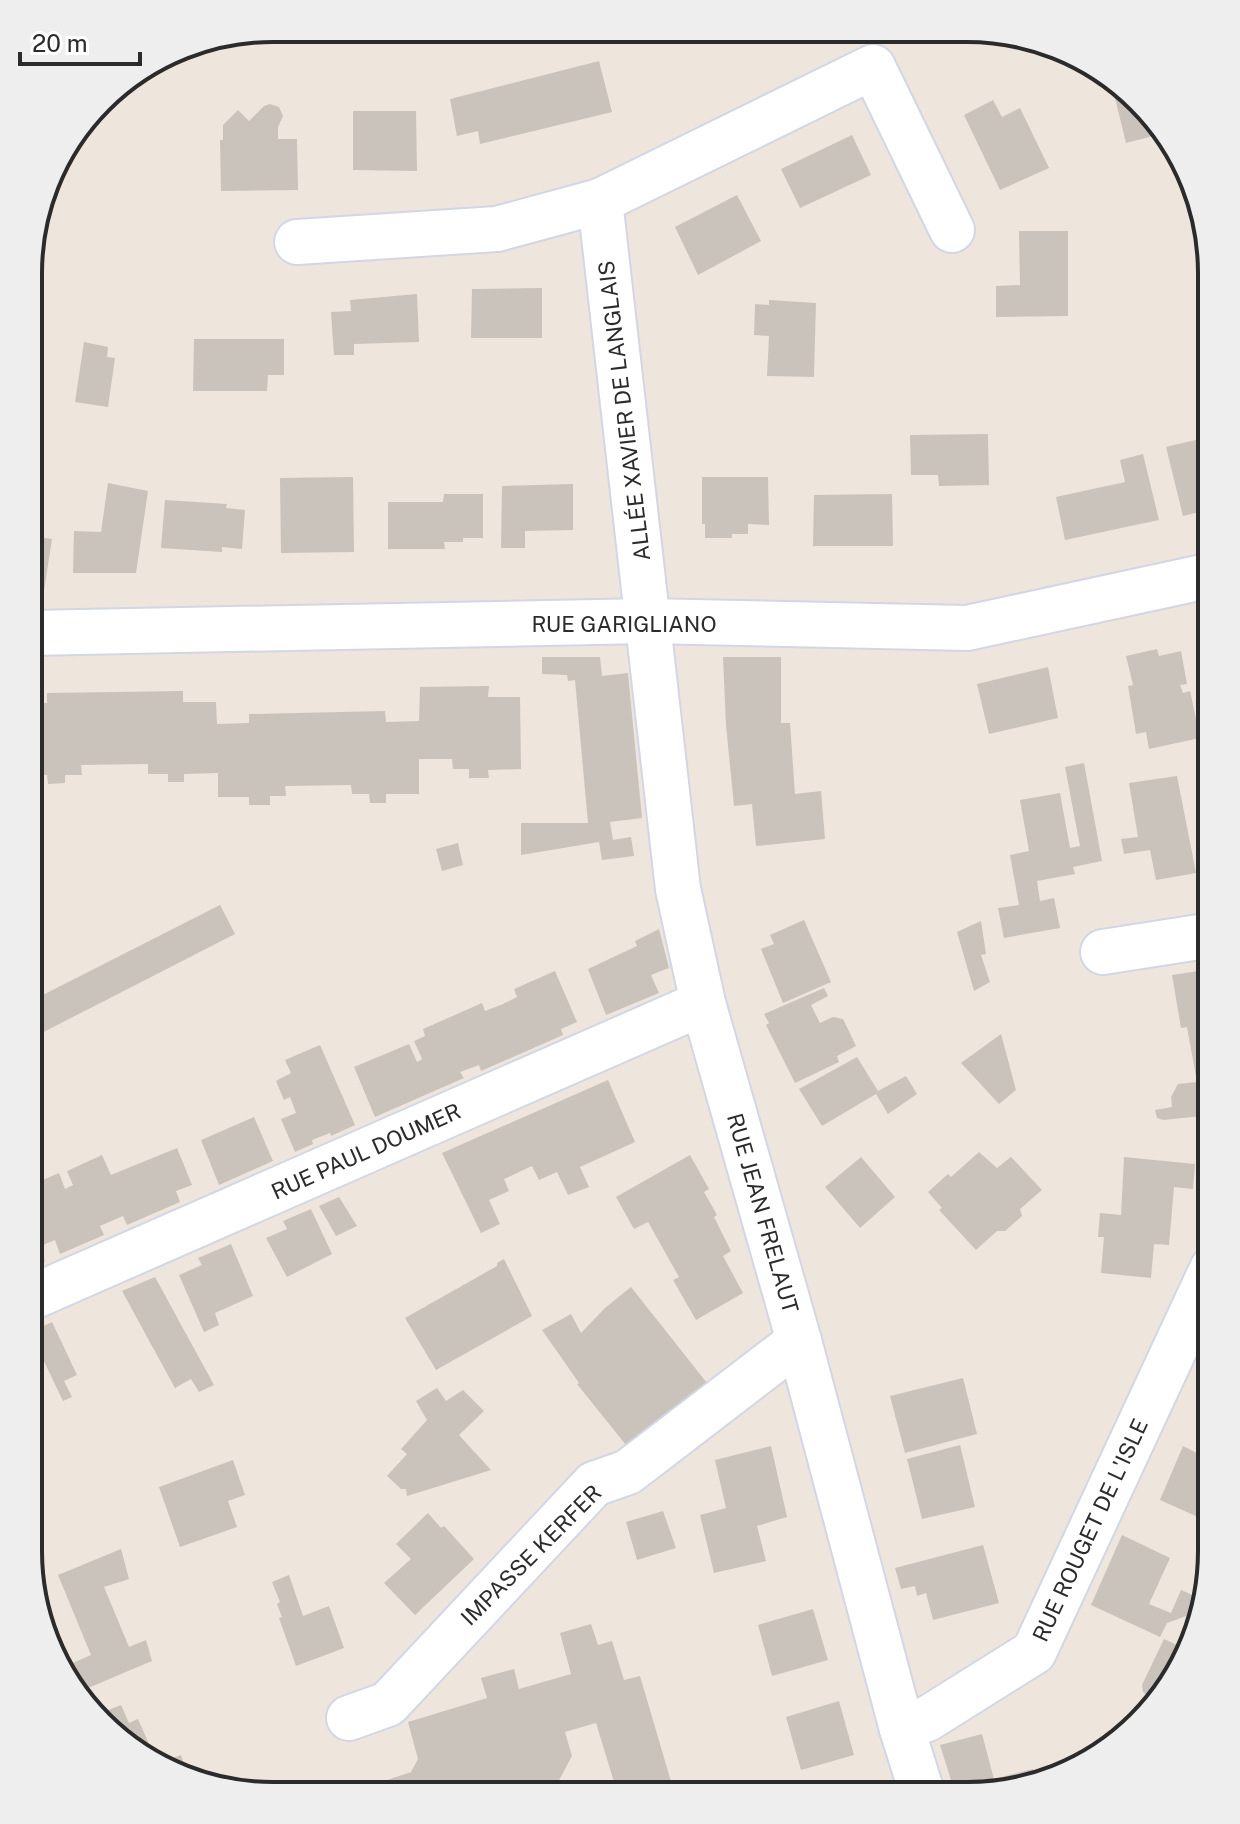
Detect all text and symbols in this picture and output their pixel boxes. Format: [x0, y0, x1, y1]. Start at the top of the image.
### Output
scale bar [20, 16, 140, 66]
text: 20 m [32, 29, 88, 57]
street label: ALLÉE XAVIER DE LANGLAIS [593, 259, 655, 563]
street label: RUE GARIGLIANO [531, 611, 717, 637]
street label: RUE PAUL DOUMER [267, 1098, 465, 1204]
street label: RUE JEAN FRELAUT [722, 1110, 804, 1316]
street label: RUE ROUGET DE L'ISLE [1027, 1414, 1153, 1646]
street label: IMPASSE KERFER [455, 1479, 607, 1631]

